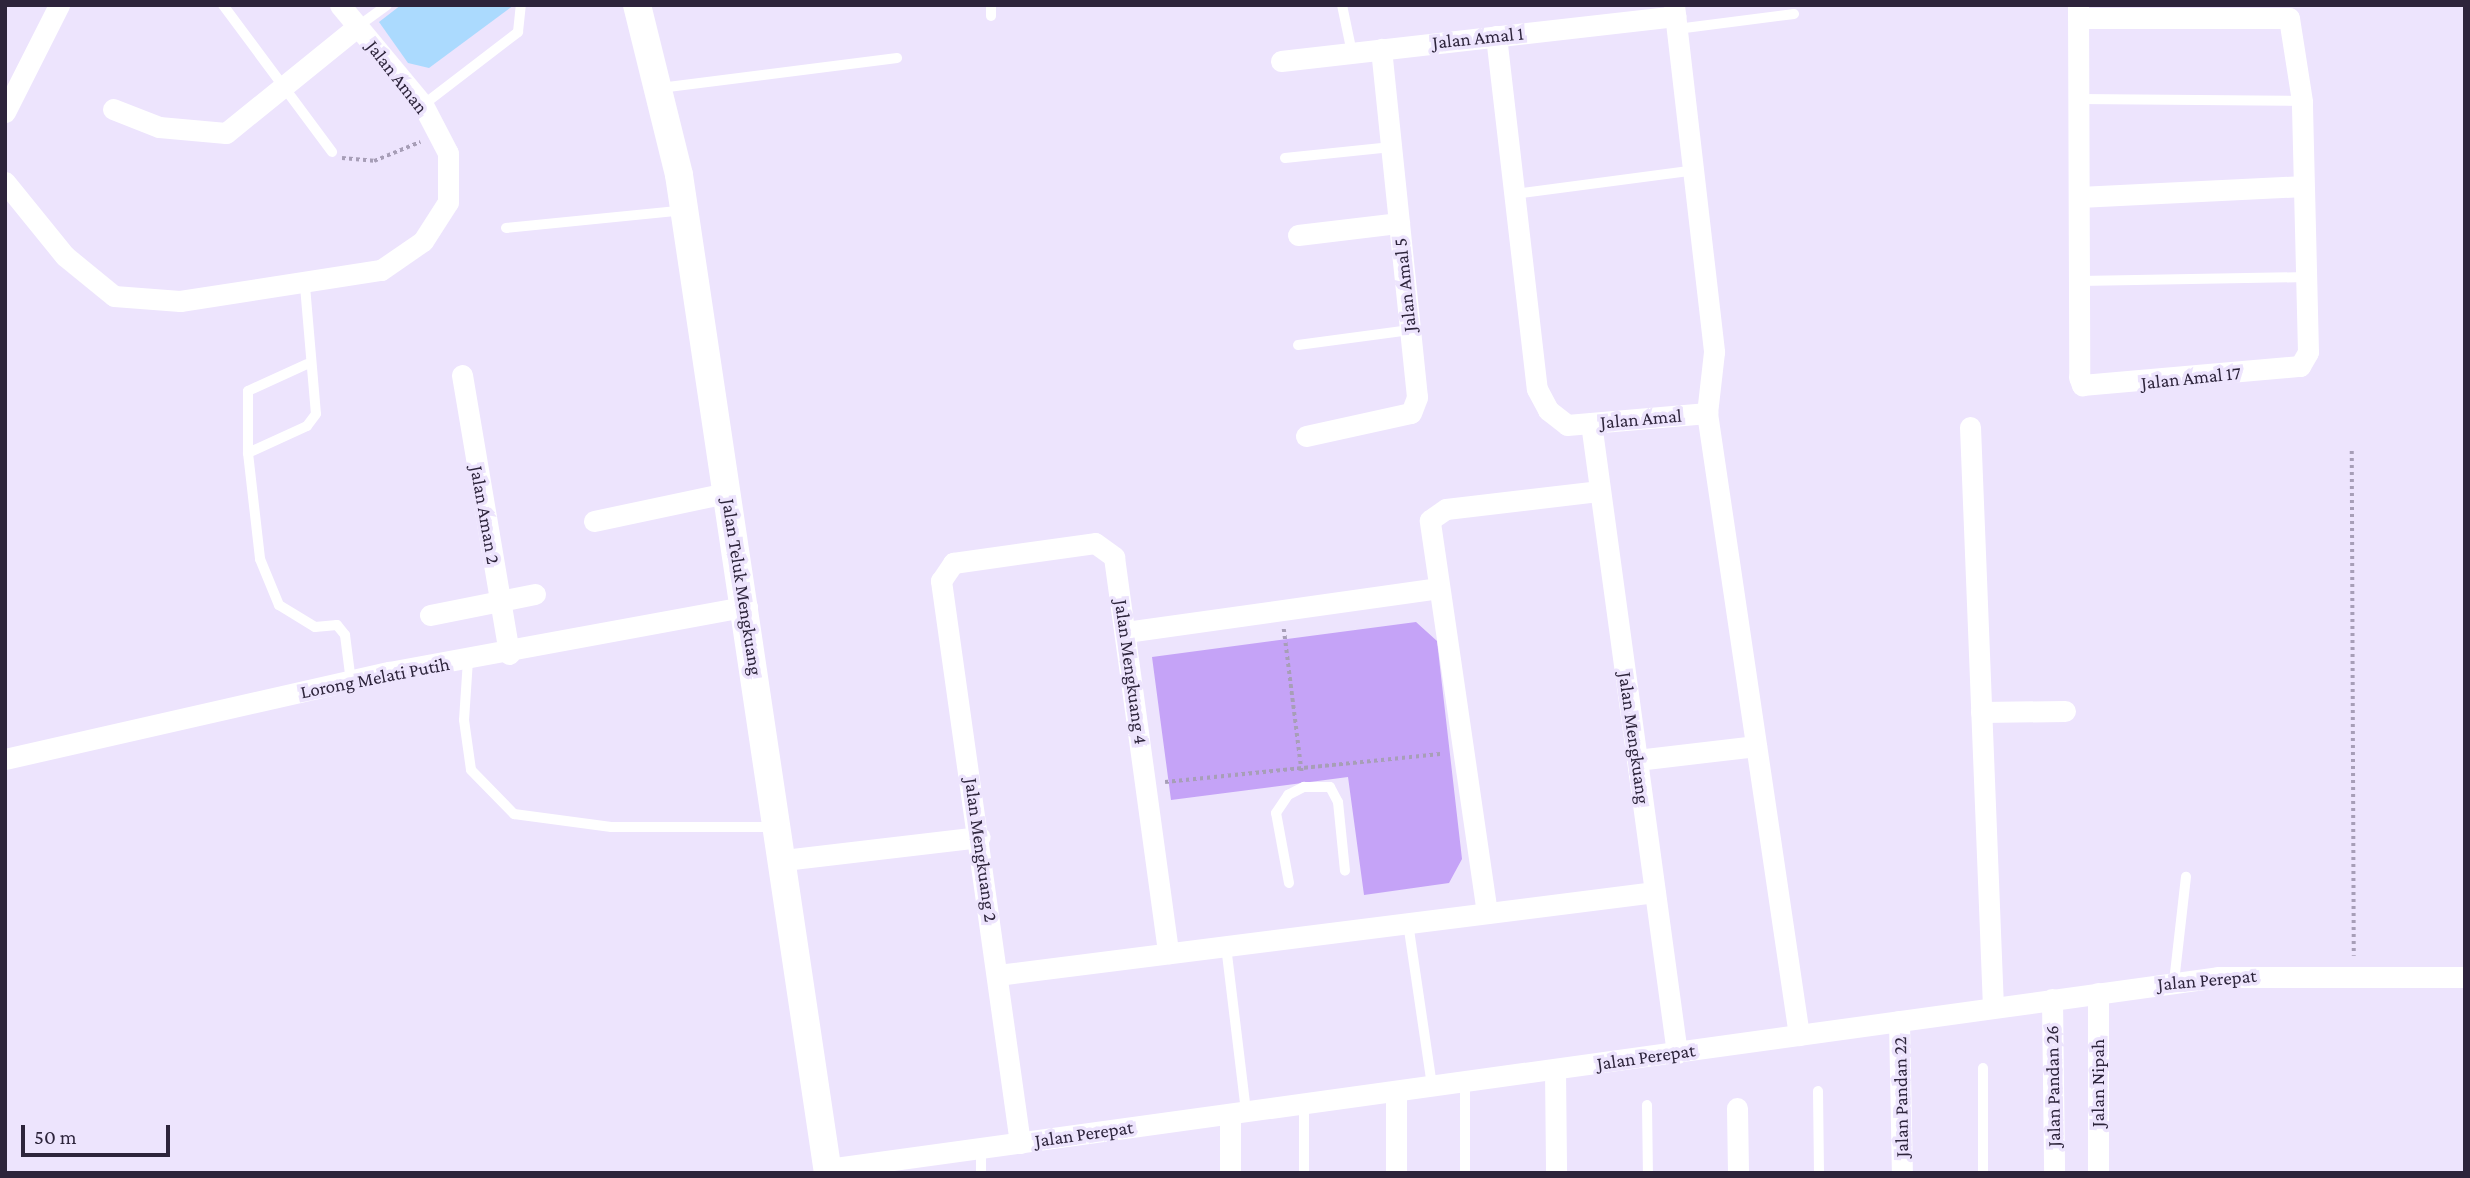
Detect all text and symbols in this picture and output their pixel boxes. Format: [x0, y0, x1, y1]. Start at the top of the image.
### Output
street label: Jalan Amal 1 [1431, 22, 1525, 54]
street label: Jalan Aman [361, 36, 433, 118]
street label: Jalan Amal 5 [1389, 237, 1421, 333]
street label: Jalan Amal 17 [2140, 361, 2242, 395]
street label: Jalan Amal [1599, 404, 1683, 434]
street label: Jalan Aman 2 [465, 464, 505, 566]
street label: Jalan Teluk Mengkuang [717, 497, 767, 677]
street label: Jalan Mengkuang 4 [1110, 598, 1152, 746]
street label: Lorong Melati Putih [298, 652, 452, 704]
street label: Jalan Mengkuang [1613, 671, 1655, 805]
street label: Jalan Mengkuang 2 [960, 776, 1002, 924]
street label: Jalan Perepat [2157, 964, 2257, 996]
street label: Jalan Pandan 26 [2041, 1025, 2065, 1147]
street label: Jalan Pandan 22 [1889, 1036, 1913, 1158]
street label: Jalan Perepat [1595, 1039, 1697, 1075]
street label: Jalan Nipah [2087, 1039, 2109, 1127]
scale bar [24, 1112, 173, 1156]
street label: Jalan Perepat [1033, 1116, 1135, 1152]
text: 50 m [34, 1125, 77, 1149]

